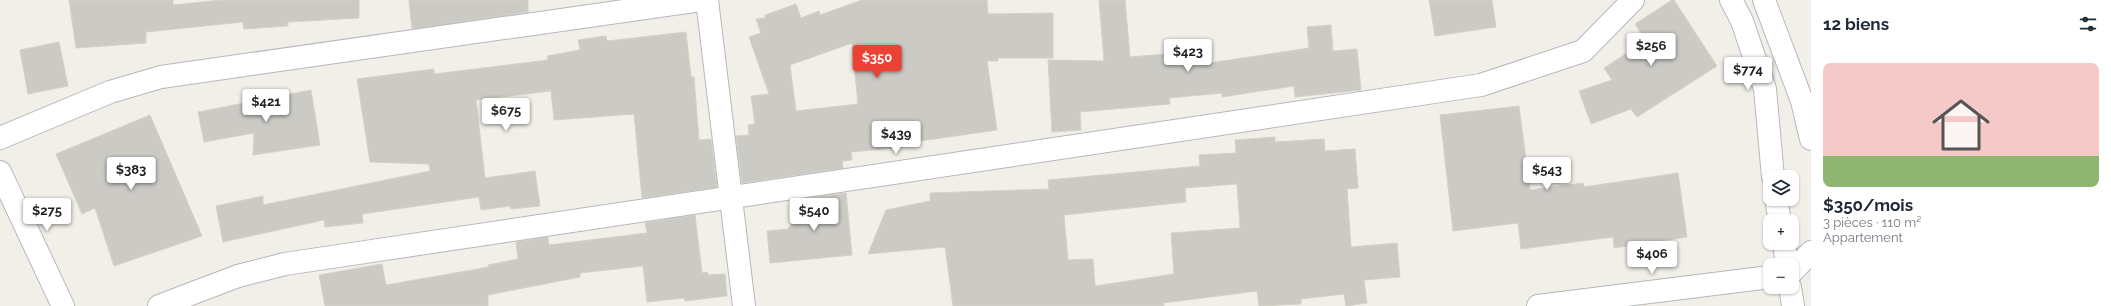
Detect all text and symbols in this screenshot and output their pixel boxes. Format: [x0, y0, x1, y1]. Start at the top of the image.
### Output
icon: filters [2077, 13, 2099, 35]
text: 12 biens [1823, 14, 1889, 34]
pin: $256 [1627, 33, 1675, 67]
text: $256 [1636, 38, 1666, 53]
pin: $423 [1164, 39, 1212, 73]
text: $423 [1173, 44, 1203, 59]
pin: $350 [853, 45, 901, 79]
text: $350 [862, 50, 892, 65]
pin: $774 [1724, 57, 1772, 91]
text: $774 [1733, 62, 1763, 77]
pin: $421 [242, 89, 290, 123]
icon: home [1925, 89, 1997, 161]
text: $421 [251, 94, 281, 109]
pin: $675 [482, 98, 530, 132]
text: $675 [491, 103, 521, 118]
pin: $439 [872, 121, 920, 155]
text: $439 [881, 126, 911, 141]
pin: $383 [107, 157, 155, 191]
pin: $543 [1523, 157, 1571, 191]
text: $383 [116, 162, 146, 177]
text: $543 [1532, 162, 1562, 177]
map controls [1763, 170, 1799, 294]
button: layers [1763, 170, 1799, 206]
text: $350/mois [1823, 195, 1913, 215]
pin: $275 [23, 198, 71, 232]
pin: $540 [790, 198, 838, 232]
text: $275 [32, 203, 62, 218]
text: $540 [799, 203, 829, 218]
button: + [1763, 214, 1799, 250]
text: 3 pièces · 110 m² [1823, 215, 1921, 230]
text: Appartement [1823, 230, 1903, 245]
pin: $406 [1628, 241, 1676, 275]
text: $406 [1636, 246, 1668, 261]
button: − [1763, 258, 1799, 294]

